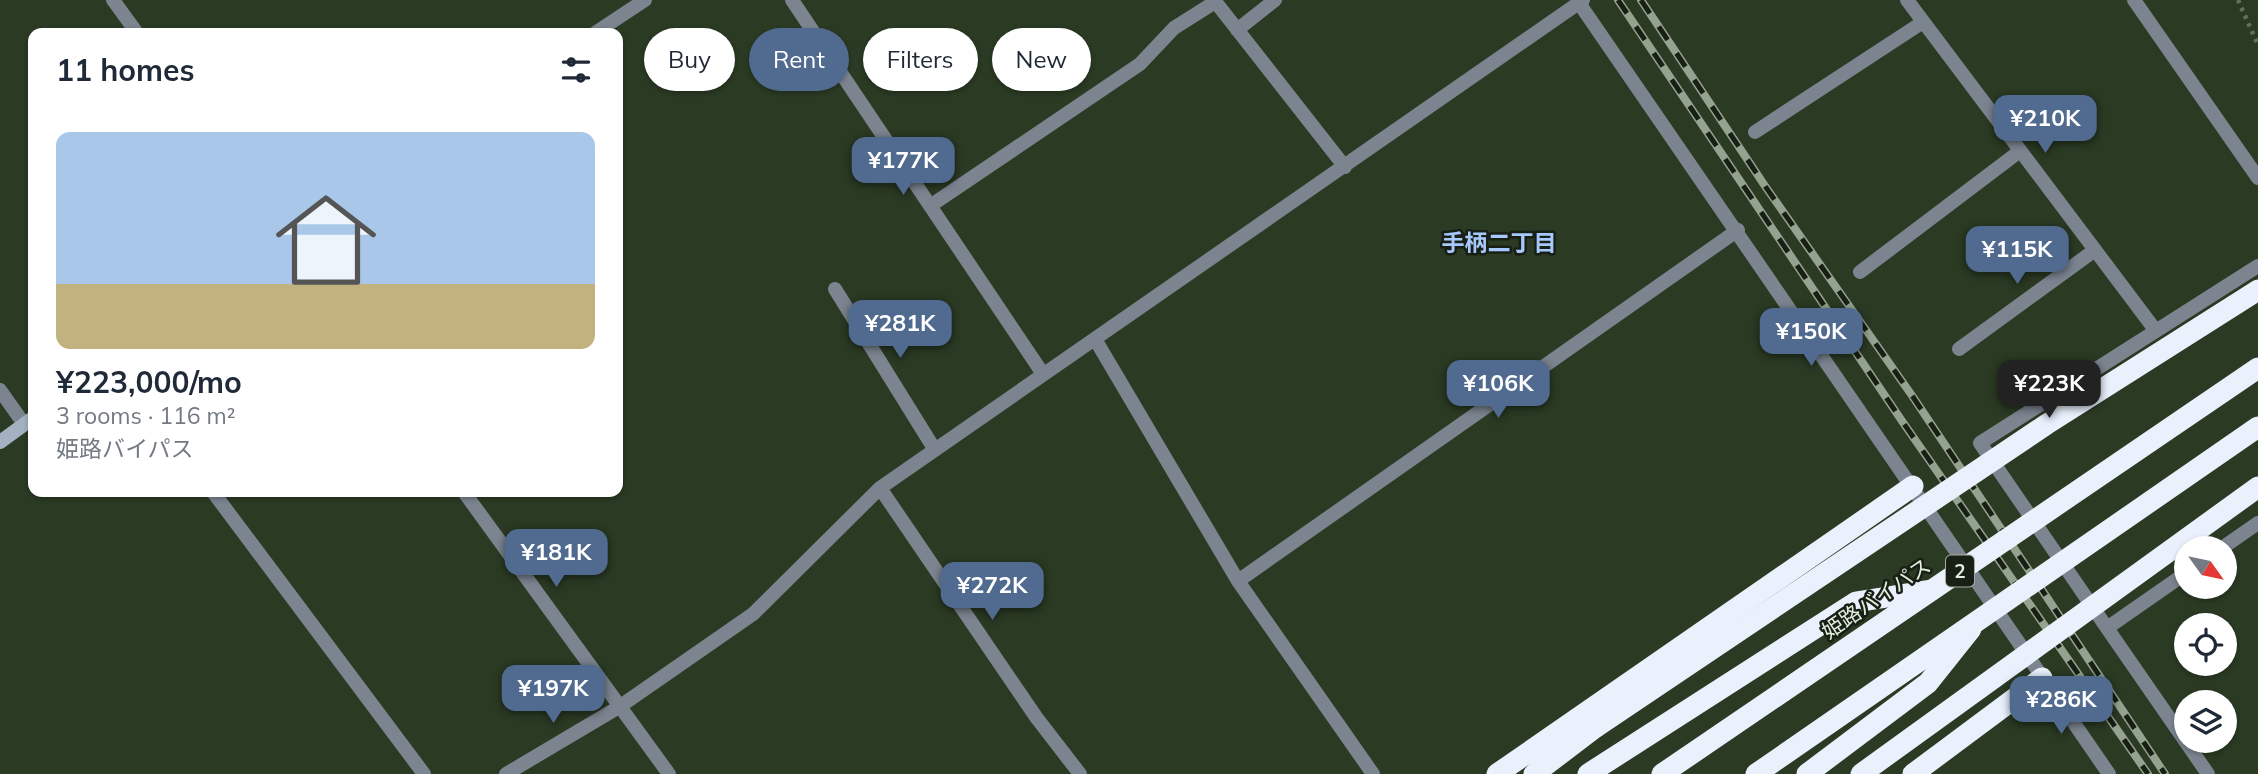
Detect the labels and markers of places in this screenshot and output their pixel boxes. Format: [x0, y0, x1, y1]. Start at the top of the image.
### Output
pin: ¥210K [1996, 96, 2094, 155]
pin: ¥177K [854, 138, 952, 197]
pin: ¥115K [1968, 226, 2066, 286]
pin: ¥281K [851, 300, 949, 360]
pin: ¥150K [1762, 308, 1860, 368]
pin: ¥106K [1449, 360, 1547, 420]
pin: ¥223K [2000, 360, 2098, 420]
pin: ¥181K [507, 530, 605, 589]
pin: ¥272K [943, 562, 1041, 622]
pin: ¥197K [504, 666, 602, 725]
pin: ¥286K [2012, 676, 2110, 736]

